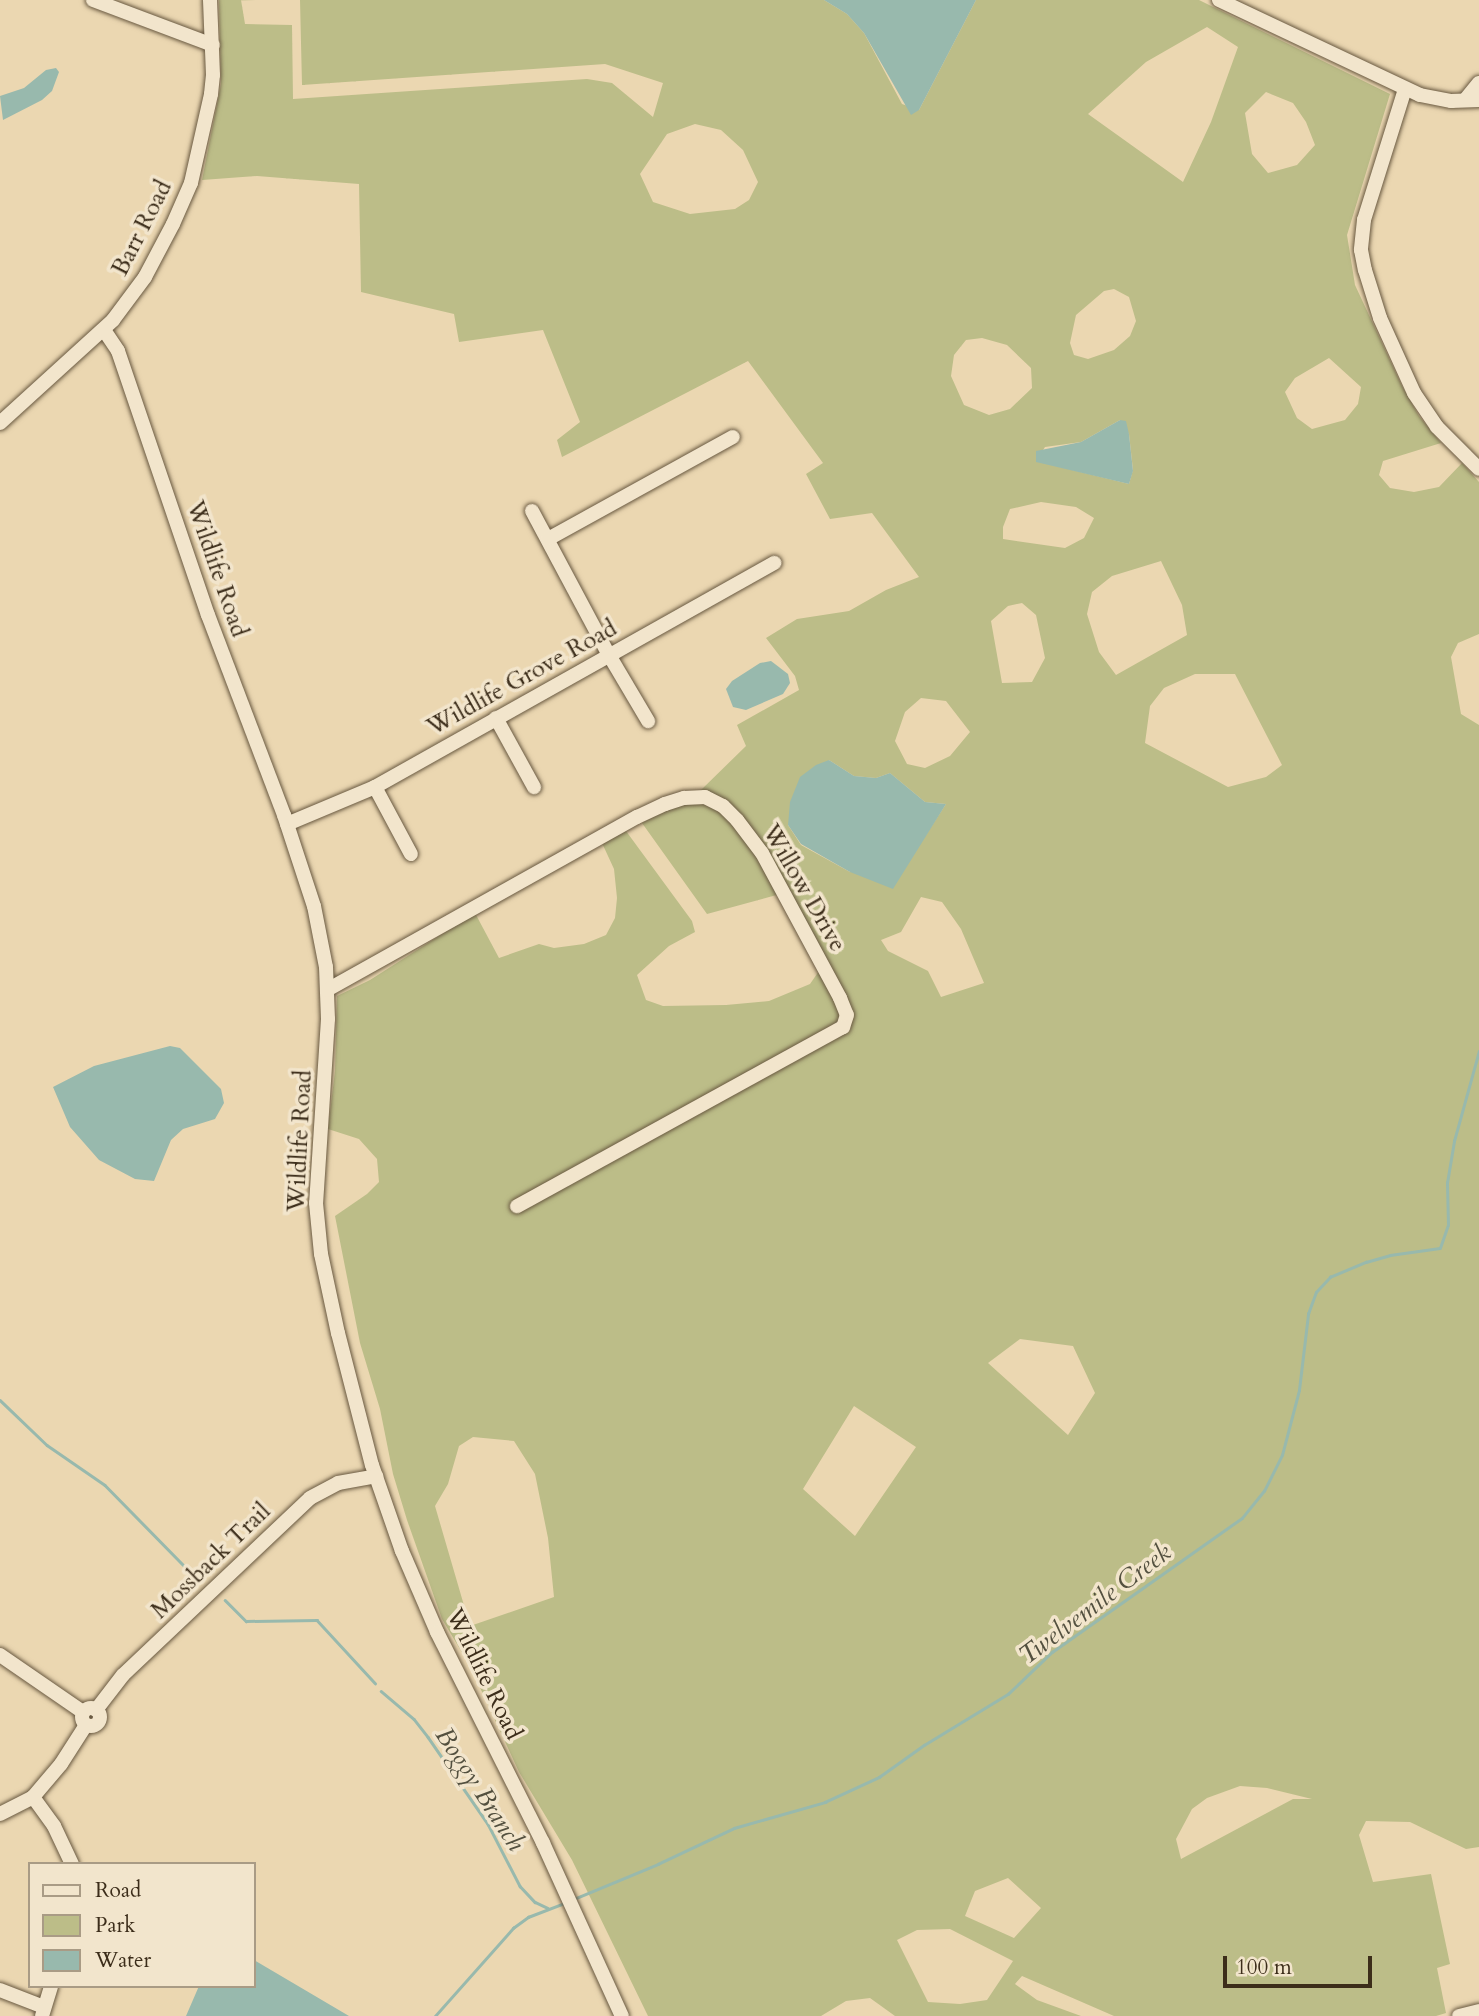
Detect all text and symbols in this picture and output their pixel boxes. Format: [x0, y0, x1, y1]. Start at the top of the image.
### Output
street label: Barr Road [106, 175, 178, 281]
street label: Wildlife Road [180, 497, 254, 641]
street label: Wildlife Grove Road [422, 614, 622, 742]
street label: Willow Drive [756, 819, 852, 957]
street label: Wildlife Road [282, 1069, 318, 1213]
street label: Mossback Trail [145, 1497, 277, 1625]
water label: Twelvemile Creek [1013, 1537, 1177, 1671]
street label: Wildlife Road [440, 1604, 528, 1744]
water label: Boggy Branch [428, 1721, 532, 1857]
legend [28, 1862, 256, 1988]
text: Road [95, 1876, 141, 1905]
text: Park [95, 1911, 135, 1940]
scale bar [1227, 1942, 1376, 1986]
text: Water [95, 1946, 151, 1975]
text: 100 m [1236, 1953, 1292, 1982]

